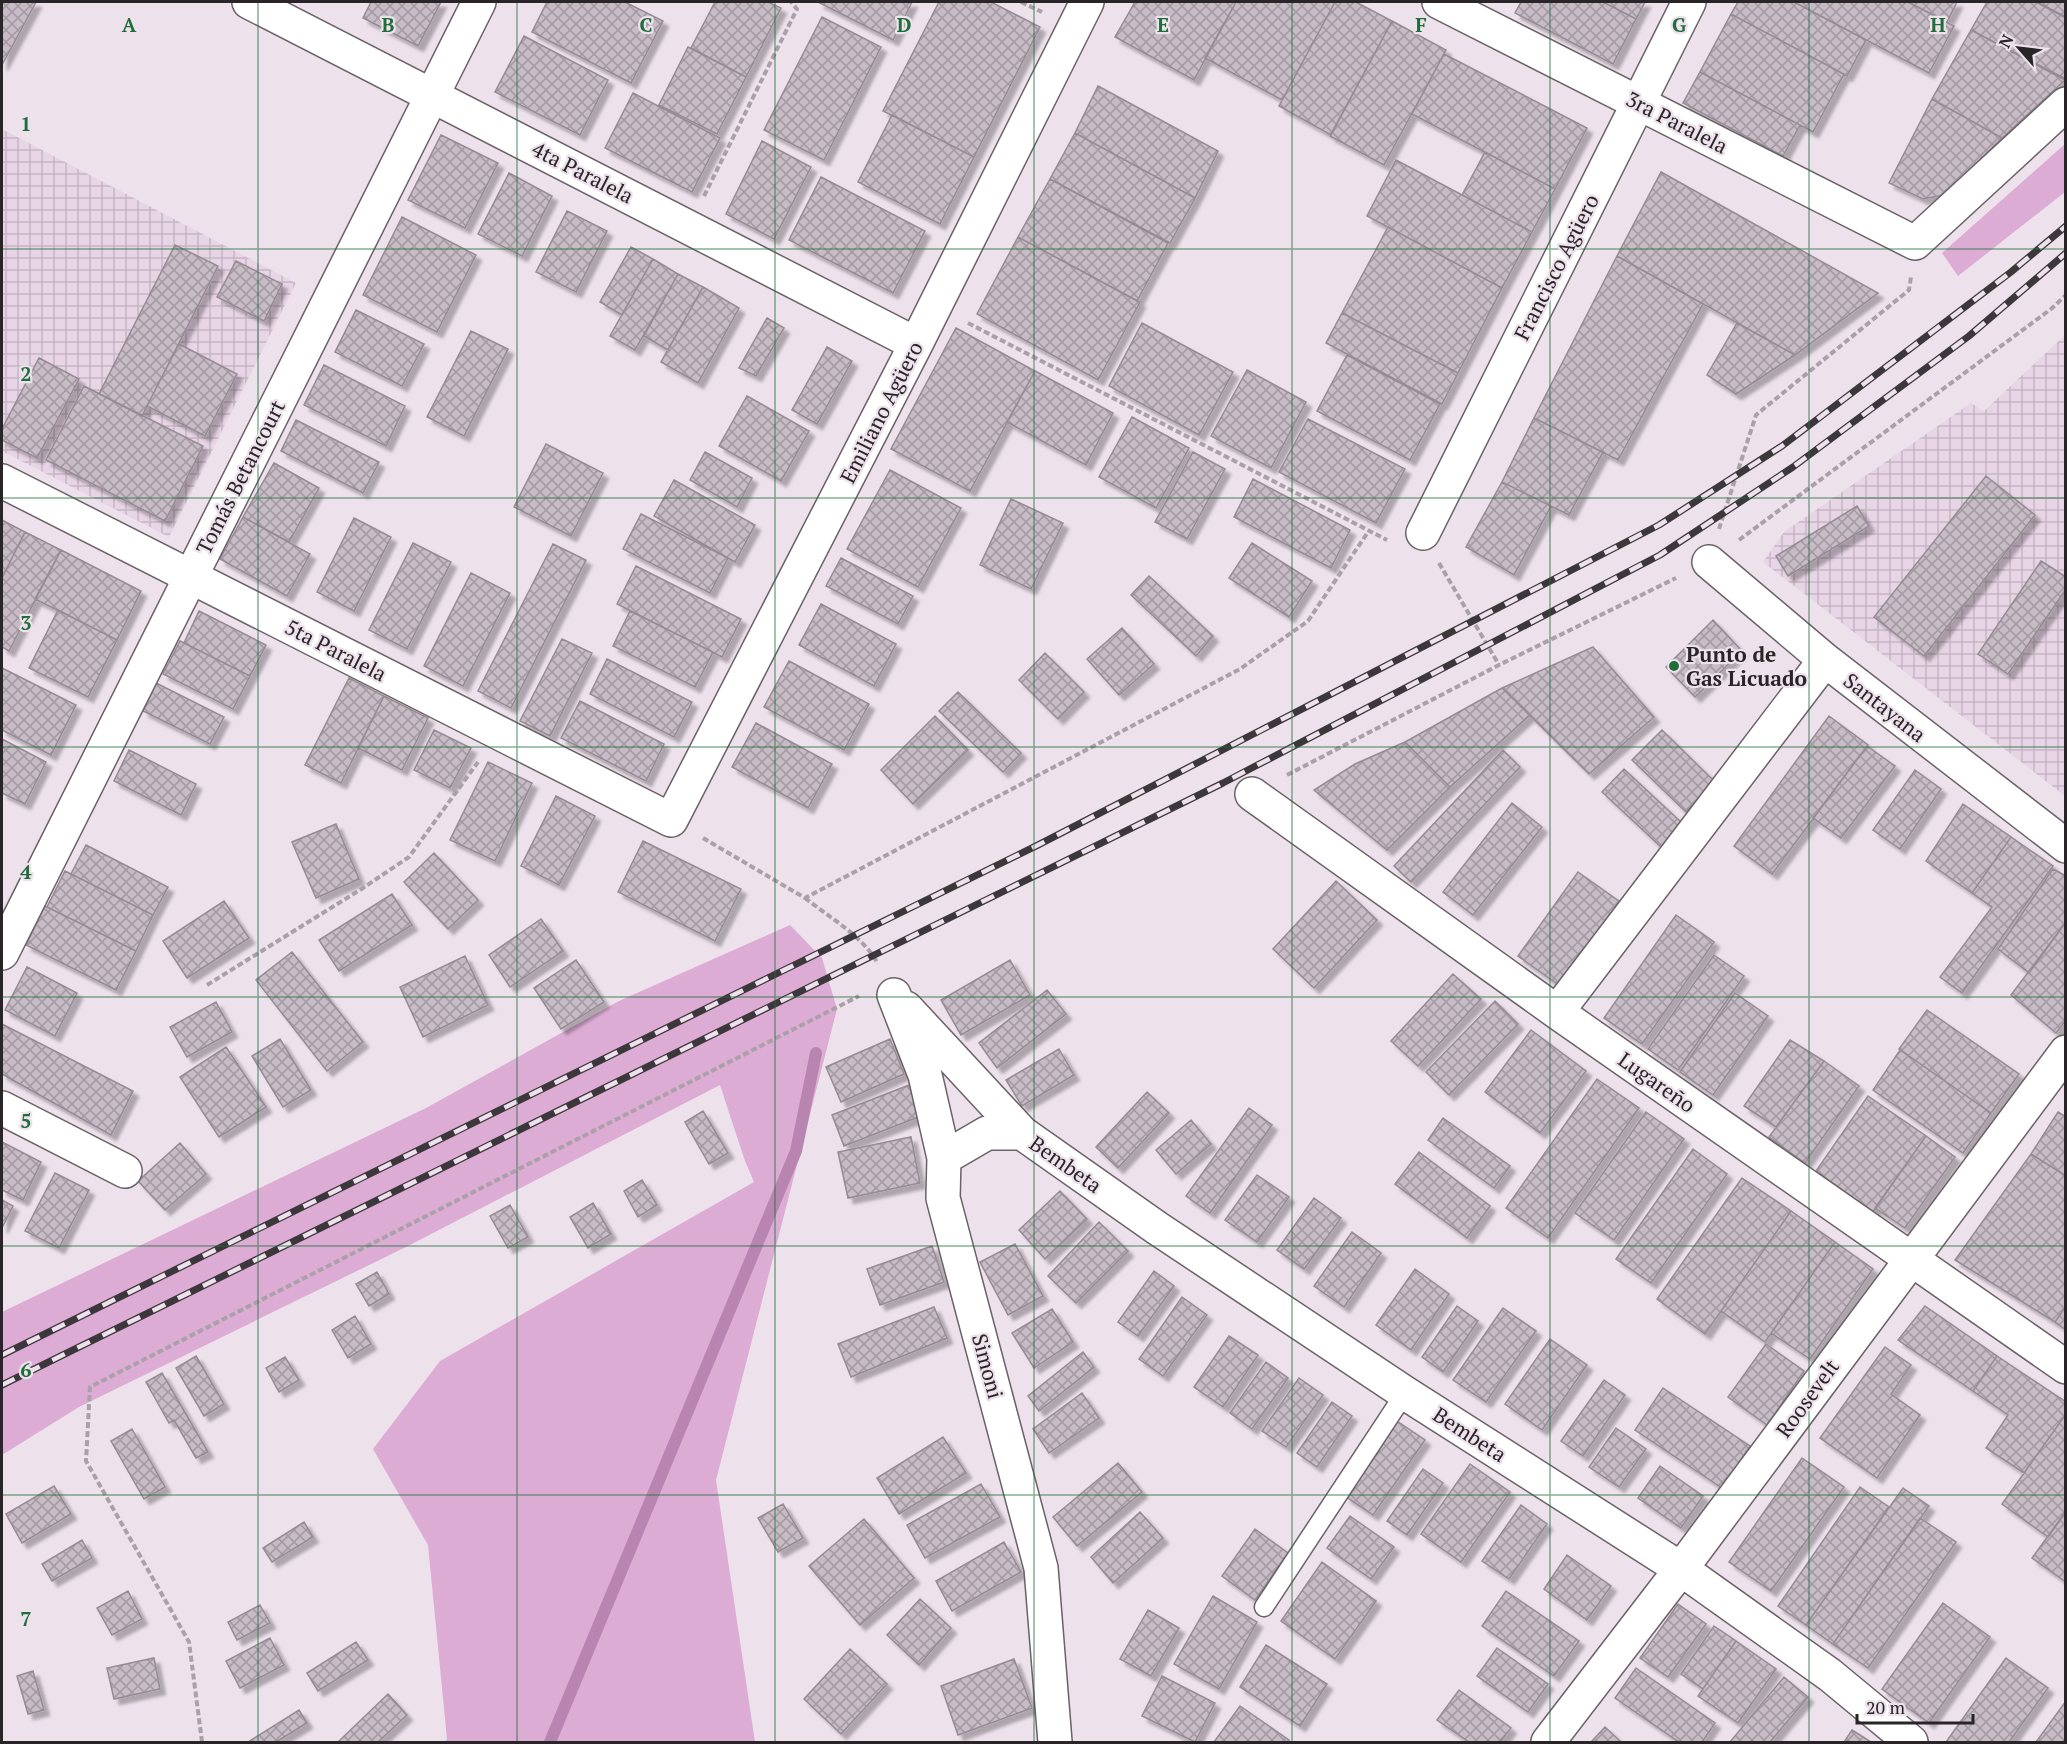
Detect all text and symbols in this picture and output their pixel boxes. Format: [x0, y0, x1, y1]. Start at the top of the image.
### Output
text: A [122, 11, 137, 38]
text: B [382, 11, 395, 38]
text: C [639, 11, 653, 38]
text: D [897, 11, 911, 38]
text: E [1157, 11, 1169, 38]
text: F [1415, 11, 1427, 38]
text: G [1672, 11, 1686, 38]
text: H [1930, 11, 1946, 38]
north arrow [1989, 18, 2049, 78]
text: N [1993, 30, 2018, 51]
street label: 3ra Paralela [1621, 84, 1733, 160]
text: 1 [20, 110, 32, 137]
street label: 4ta Paralela [528, 134, 639, 210]
street label: Francisco Agüero [1507, 189, 1605, 345]
street label: Emiliano Agüero [833, 336, 929, 488]
text: 2 [20, 360, 32, 387]
street label: Tomás Betancourt [189, 395, 291, 559]
text: 3 [20, 609, 32, 636]
street label: 5ta Paralela [281, 612, 392, 688]
place label: Punto de Gas Licuado [1686, 640, 1807, 692]
marker: Punto de Gas Licuado [1667, 659, 1681, 673]
street label: Santayana [1838, 666, 1932, 748]
text: 4 [20, 858, 32, 885]
street label: Lugareño [1613, 1045, 1701, 1119]
text: 5 [20, 1107, 32, 1134]
street label: Bembeta [1024, 1129, 1108, 1199]
street label: Simoni [966, 1330, 1010, 1402]
street label: Roosevelt [1769, 1353, 1845, 1443]
text: 6 [20, 1356, 32, 1383]
street label: Bembeta [1428, 1400, 1512, 1468]
text: 7 [20, 1605, 32, 1632]
scale bar [1857, 1687, 1972, 1725]
text: 20 m [1866, 1695, 1906, 1719]

